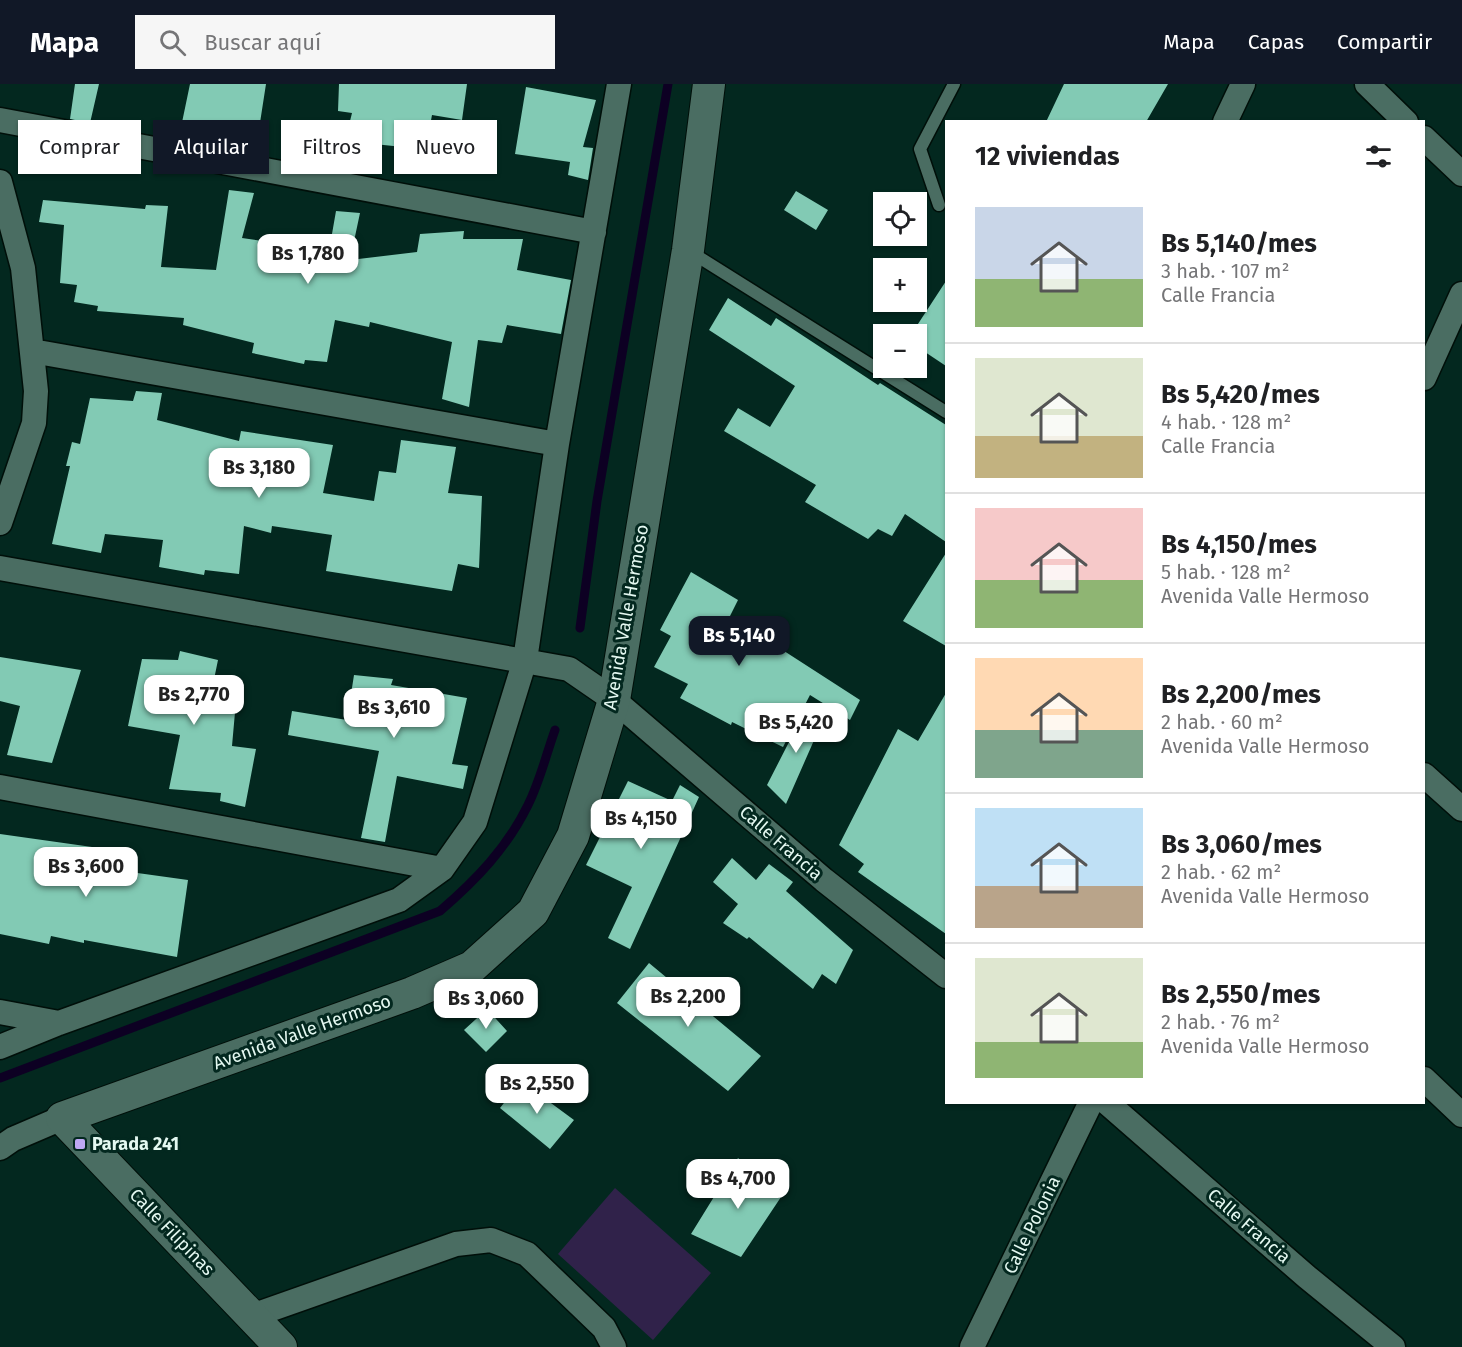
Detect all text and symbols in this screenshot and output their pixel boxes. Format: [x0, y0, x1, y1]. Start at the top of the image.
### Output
search box [135, 15, 555, 69]
text: Mapa [30, 26, 99, 59]
icon: search [156, 26, 189, 59]
text: Buscar aquí [204, 29, 321, 56]
text: Mapa [1163, 29, 1215, 55]
text: Capas [1248, 29, 1304, 55]
text: Compartir [1337, 29, 1432, 55]
chip: Comprar [18, 120, 141, 174]
chip: Alquilar [153, 120, 269, 174]
chip: Filtros [281, 120, 382, 174]
chip: Nuevo [394, 120, 497, 174]
icon: filters [1362, 140, 1395, 173]
text: 12 viviendas [975, 141, 1120, 172]
map controls [873, 192, 927, 378]
button: locate [873, 192, 927, 246]
text: Bs 5,140/mes [1161, 228, 1317, 259]
icon: home [1023, 231, 1095, 303]
pin: Bs 1,780 [246, 234, 370, 285]
text: Bs 1,780 [271, 241, 345, 265]
button: + [873, 258, 927, 312]
text: 3 hab. · 107 m² [1161, 259, 1289, 283]
text: Calle Francia [1161, 283, 1275, 307]
button: − [873, 324, 927, 378]
text: Bs 5,420/mes [1161, 379, 1320, 410]
icon: home [1023, 382, 1095, 454]
text: 4 hab. · 128 m² [1161, 410, 1291, 434]
text: Calle Francia [1161, 434, 1275, 458]
pin: Bs 3,180 [197, 448, 321, 499]
text: Bs 3,180 [223, 455, 295, 479]
street label: Avenida Valle Hermoso [599, 523, 653, 711]
text: Bs 4,150/mes [1161, 529, 1317, 560]
icon: home [1023, 532, 1095, 604]
text: 5 hab. · 128 m² [1161, 560, 1291, 584]
text: Avenida Valle Hermoso [1161, 584, 1370, 608]
pin: Bs 5,140 [677, 616, 801, 667]
text: Bs 5,140 [703, 623, 775, 647]
pin: Bs 2,770 [132, 675, 256, 726]
text: Bs 2,200/mes [1161, 679, 1321, 710]
text: Bs 2,770 [158, 682, 230, 706]
icon: home [1023, 682, 1095, 754]
pin: Bs 3,610 [332, 688, 456, 739]
text: Bs 3,610 [358, 695, 430, 719]
pin: Bs 5,420 [734, 703, 858, 754]
text: Bs 5,420 [759, 710, 833, 734]
text: 2 hab. · 60 m² [1161, 710, 1283, 734]
text: Avenida Valle Hermoso [1161, 734, 1370, 758]
pin: Bs 4,150 [579, 799, 703, 850]
street label: Calle Francia [735, 801, 827, 885]
text: Bs 4,150 [605, 806, 677, 830]
text: Bs 3,060/mes [1161, 829, 1322, 860]
icon: home [1023, 832, 1095, 904]
pin: Bs 3,600 [24, 847, 148, 898]
text: Bs 3,600 [48, 854, 124, 878]
text: 2 hab. · 62 m² [1161, 860, 1281, 884]
text: Avenida Valle Hermoso [1161, 884, 1370, 908]
pin: Bs 2,200 [626, 977, 750, 1028]
pin: Bs 3,060 [424, 979, 548, 1030]
text: Bs 2,550/mes [1161, 979, 1320, 1010]
icon: home [1023, 982, 1095, 1054]
text: Bs 2,200 [650, 984, 726, 1008]
text: Bs 3,060 [448, 986, 524, 1010]
street label: Avenida Valle Hermoso [210, 990, 394, 1074]
text: 2 hab. · 76 m² [1161, 1010, 1280, 1034]
text: Avenida Valle Hermoso [1161, 1034, 1370, 1058]
pin: Bs 2,550 [475, 1064, 599, 1115]
text: Bs 2,550 [499, 1071, 575, 1095]
place label: Parada 241 [92, 1133, 179, 1155]
marker: Parada 241 [73, 1137, 87, 1151]
pin: Bs 4,700 [676, 1159, 800, 1210]
text: Bs 4,700 [700, 1166, 776, 1190]
street label: Calle Polonia [999, 1172, 1065, 1278]
street label: Calle Filipinas [125, 1184, 219, 1280]
street label: Calle Francia [1203, 1184, 1295, 1268]

